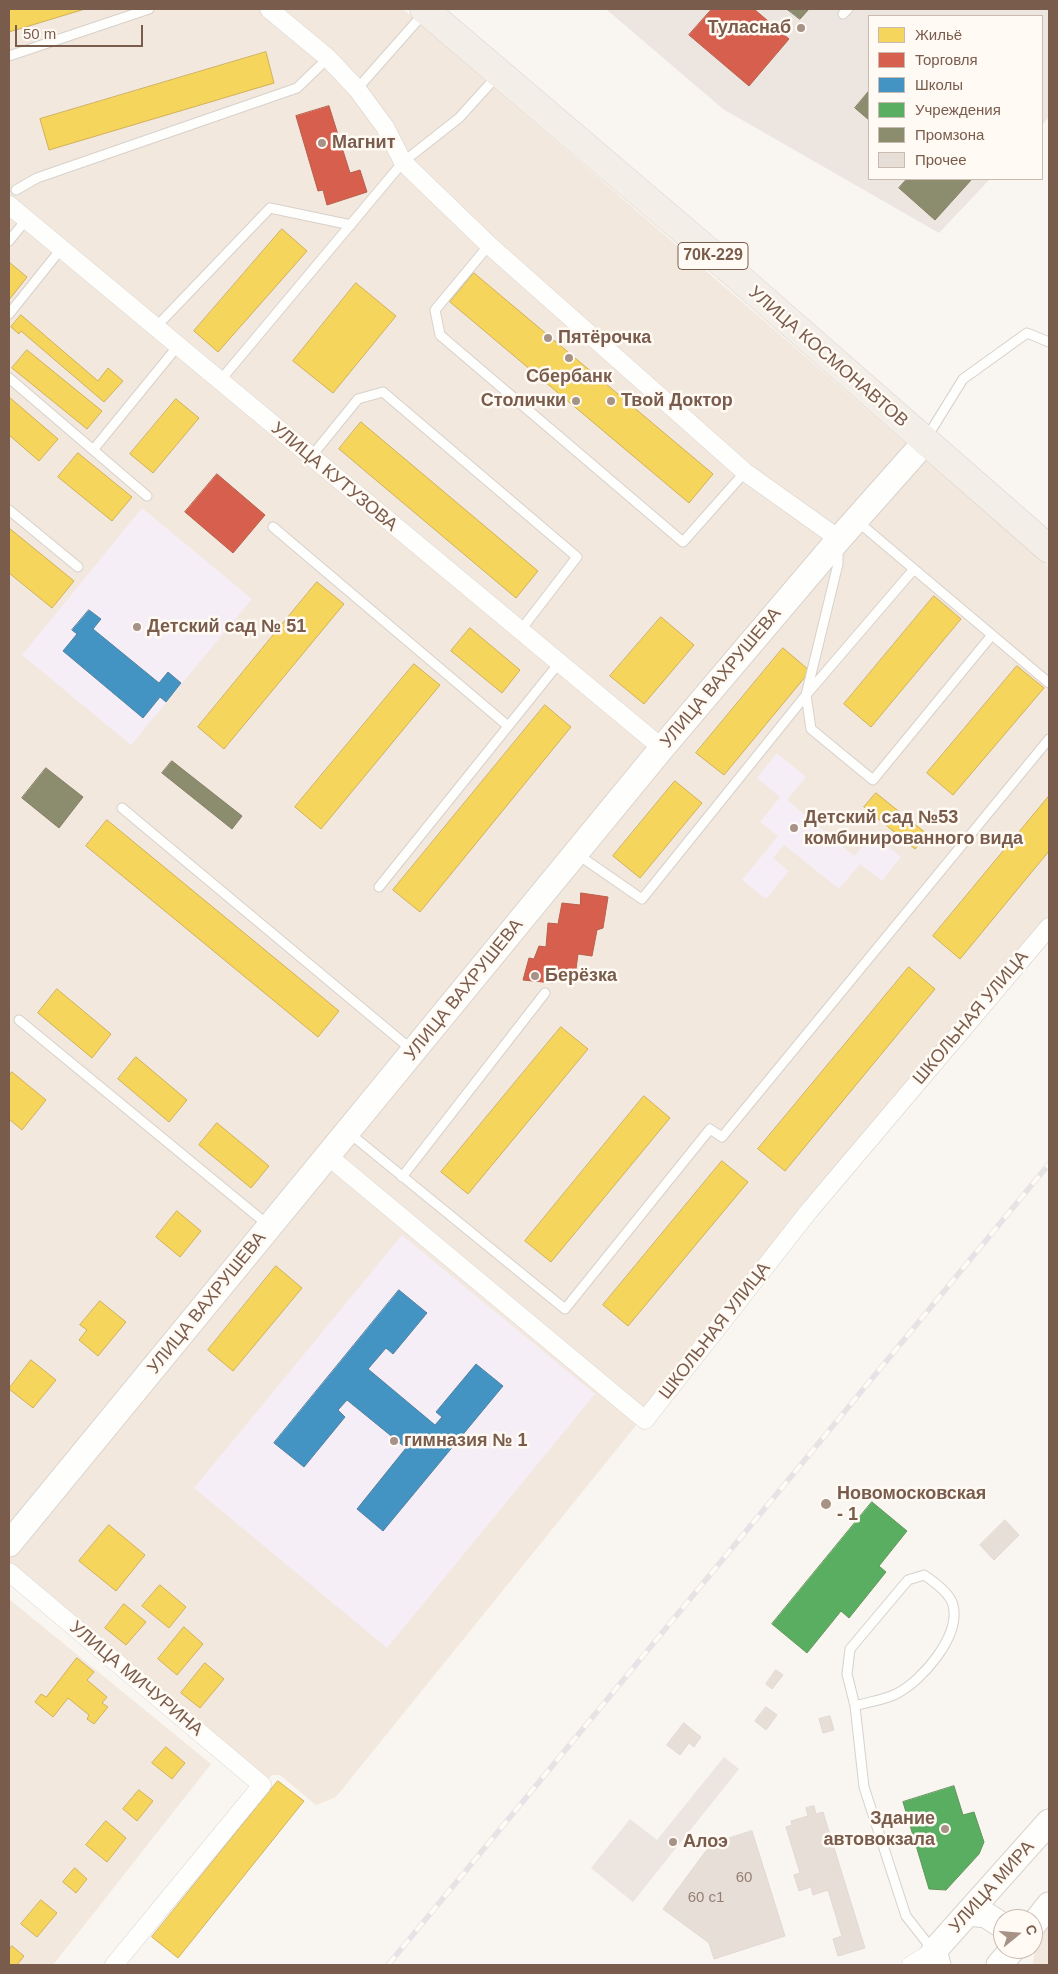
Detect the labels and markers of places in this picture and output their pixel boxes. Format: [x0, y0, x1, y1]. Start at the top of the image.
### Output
place label: Туласнаб [707, 17, 791, 39]
marker: Туласнаб [795, 22, 807, 34]
place label: Магнит [332, 132, 395, 154]
marker: Магнит [316, 137, 328, 149]
place label: Пятёрочка [558, 327, 651, 349]
marker: Пятёрочка [542, 332, 554, 344]
marker: Сбербанк [563, 352, 575, 364]
place label: Сбербанк [526, 366, 612, 388]
place label: Столички [481, 390, 566, 412]
place label: Твой Доктор [621, 390, 733, 412]
marker: Столички [570, 395, 582, 407]
marker: Твой Доктор [605, 395, 617, 407]
place label: Детский сад № 51 [147, 616, 306, 638]
marker: Детский сад № 51 [131, 621, 143, 633]
place label: Детский сад №53 комбинированного вида [804, 807, 1023, 850]
marker: Детский сад №53 комбинированного вида [788, 822, 800, 834]
place label: Берёзка [545, 965, 617, 987]
marker: Берёзка [529, 970, 541, 982]
place label: гимназия № 1 [404, 1430, 528, 1452]
marker: гимназия № 1 [388, 1435, 400, 1447]
place label: Новомосковская - 1 [837, 1483, 986, 1526]
marker: Новомосковская - 1 [819, 1497, 833, 1511]
place label: Здание автовокзала [824, 1808, 935, 1850]
marker: Здание автовокзала [939, 1823, 951, 1835]
place label: Алоэ [683, 1831, 728, 1853]
marker: Алоэ [667, 1836, 679, 1848]

